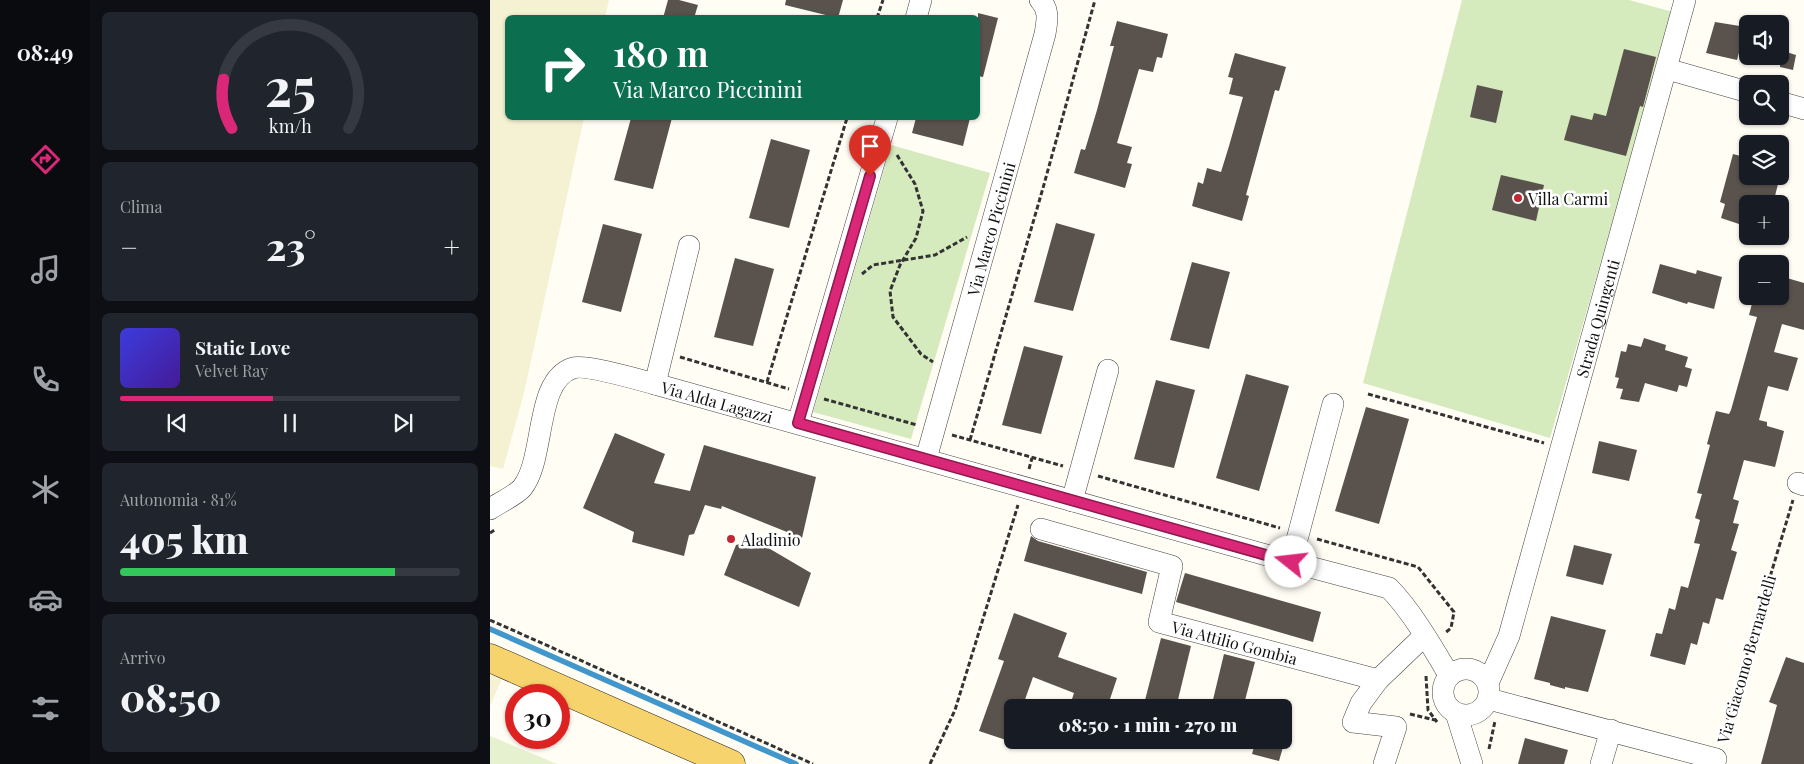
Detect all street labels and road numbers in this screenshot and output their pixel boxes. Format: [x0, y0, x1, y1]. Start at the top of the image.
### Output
street label: Via Marco Piccinini [961, 159, 1019, 299]
street label: Strada Quingenti [1570, 256, 1623, 380]
street label: Via Alda Lagazzi [658, 376, 776, 427]
street label: Via Giacomo Bernardelli [1712, 572, 1780, 747]
street label: Via Attilio Gombia [1169, 615, 1300, 669]

